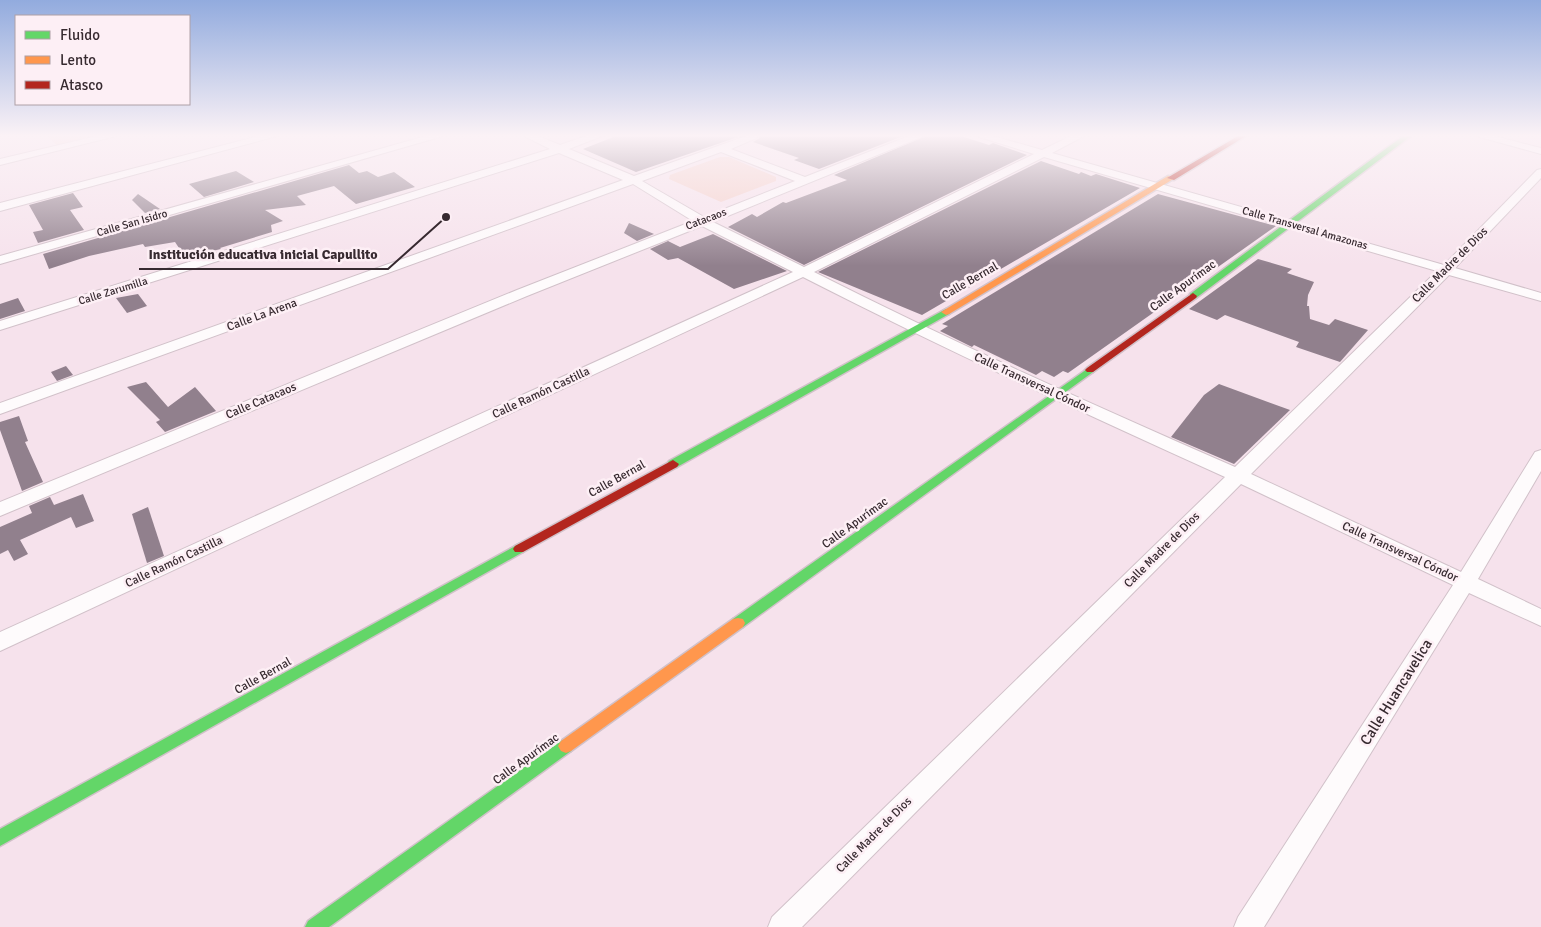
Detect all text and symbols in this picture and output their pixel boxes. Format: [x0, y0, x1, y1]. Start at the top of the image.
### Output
legend [15, 15, 190, 105]
text: Fluido [60, 26, 100, 44]
text: Lento [60, 51, 96, 69]
text: Atasco [60, 76, 103, 94]
street label: Calle Transversal Amazonas [1241, 204, 1369, 252]
street label: Catacaos [684, 205, 728, 233]
street label: Calle San Isidro [95, 207, 169, 239]
street label: Calle Madre de Dios [1409, 224, 1491, 306]
callout: Institución educativa inicial Capullito [139, 240, 388, 269]
text: Institución educativa inicial Capullito [148, 246, 378, 263]
street label: Calle Apurímac [1147, 257, 1219, 315]
street label: Calle Bernal [939, 259, 1001, 303]
street label: Calle Zarumilla [77, 274, 150, 308]
street label: Calle La Arena [225, 295, 299, 335]
street label: Calle Transversal Cóndor [972, 349, 1093, 417]
street label: Calle Ramón Castilla [490, 364, 592, 422]
street label: Calle Catacaos [223, 379, 299, 423]
street label: Calle Bernal [586, 457, 648, 501]
street label: Calle Apurímac [819, 494, 891, 552]
street label: Calle Madre de Dios [1121, 509, 1203, 591]
street label: Calle Transversal Cóndor [1340, 518, 1461, 586]
street label: Calle Ramón Castilla [123, 533, 225, 591]
street label: Calle Huancavelica [1356, 636, 1436, 748]
street label: Calle Bernal [232, 654, 294, 698]
street label: Calle Apurímac [490, 730, 562, 788]
street label: Calle Madre de Dios [833, 794, 915, 876]

